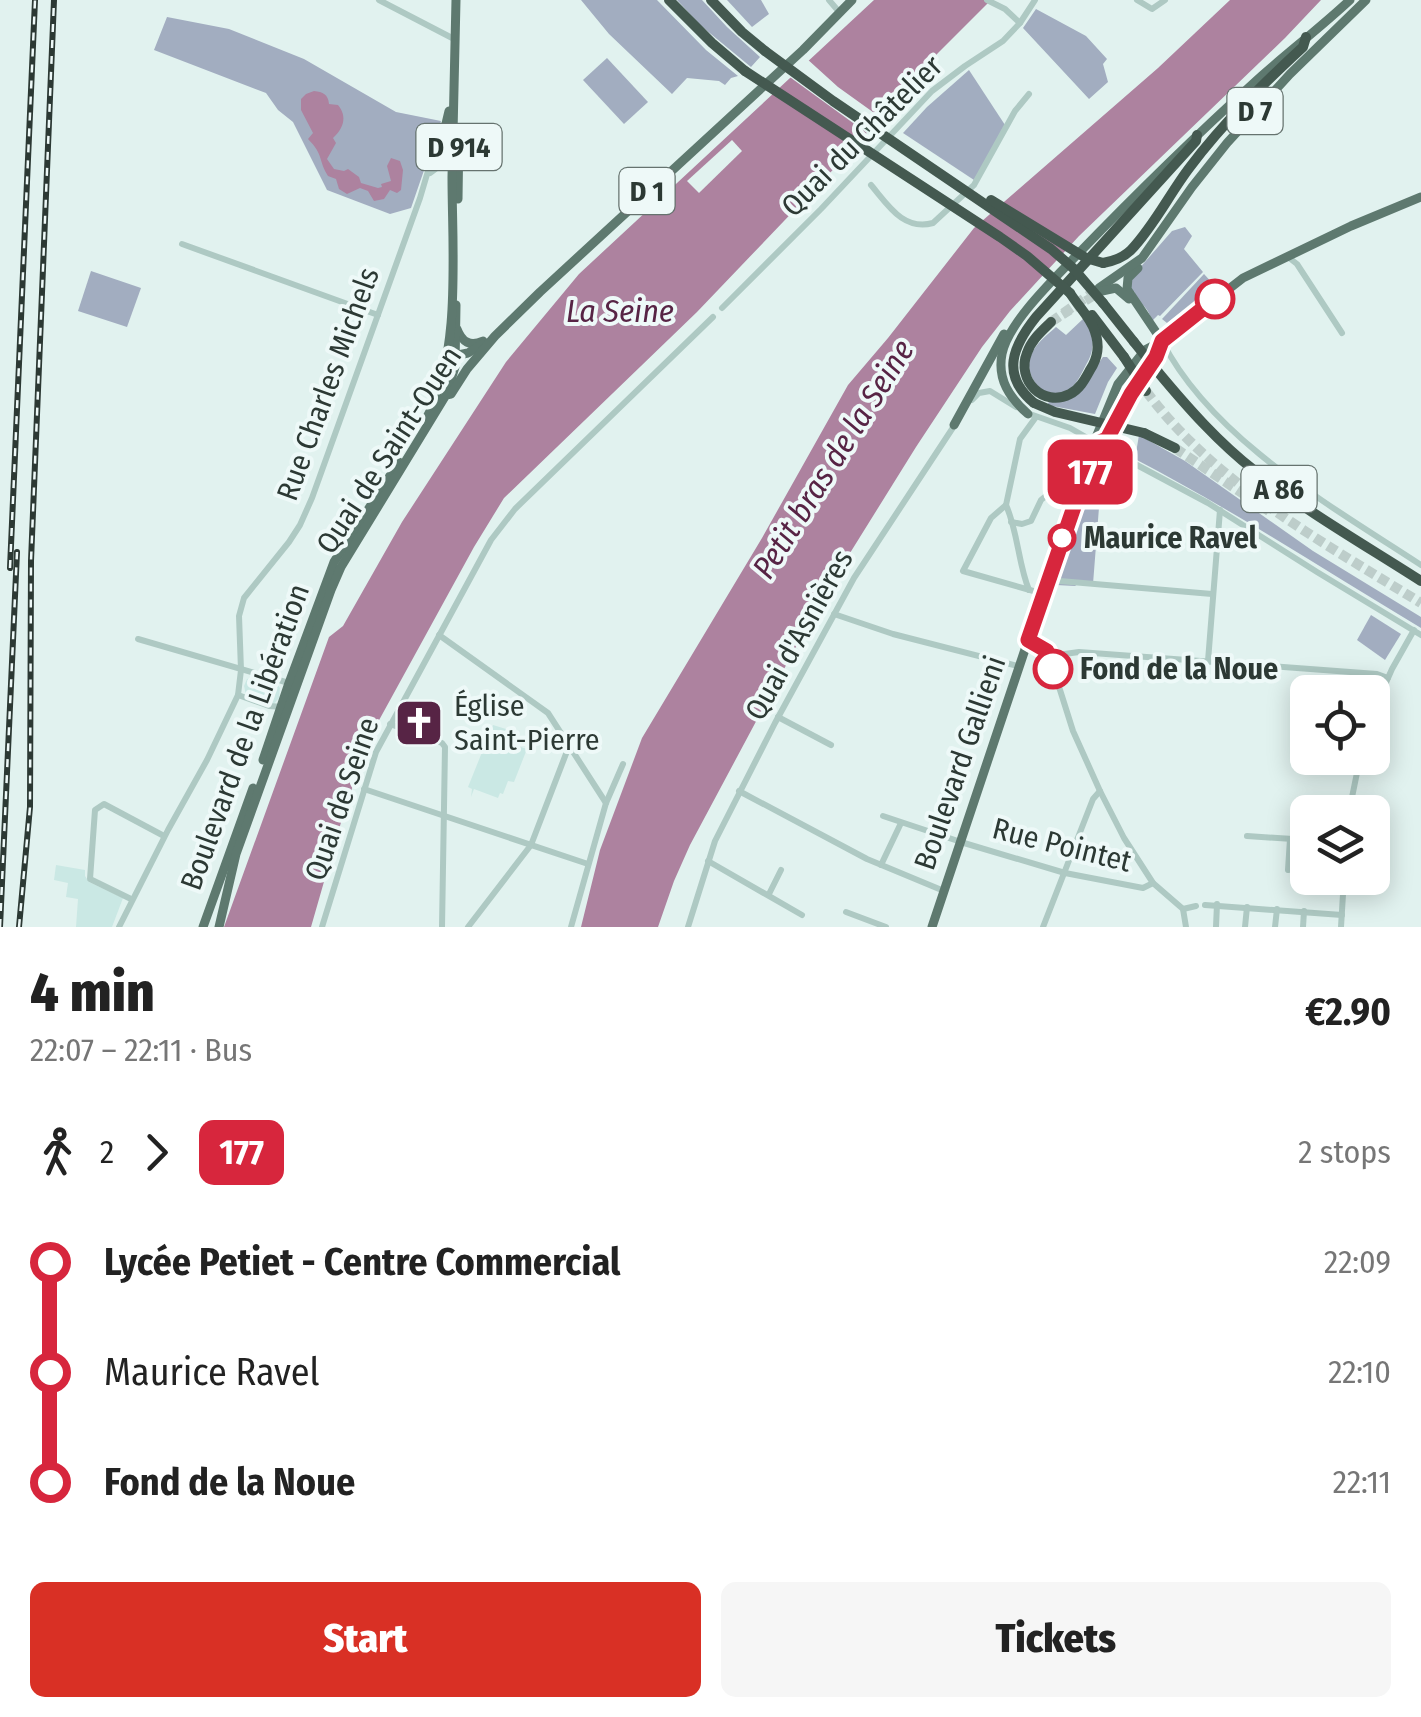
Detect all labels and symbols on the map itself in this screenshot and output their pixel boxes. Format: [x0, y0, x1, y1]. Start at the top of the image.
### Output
street label: Quai du Châtelier [774, 48, 950, 224]
road number: D 7 [1228, 88, 1282, 134]
road number: D 914 [416, 124, 502, 170]
road number: D 1 [620, 168, 674, 214]
street label: Rue Charles Michels [269, 263, 387, 505]
unlabelled marker [1196, 280, 1234, 318]
water label: La Seine [566, 292, 674, 330]
water label: Petit bras de la Seine [744, 333, 922, 585]
street label: Quai de Saint-Ouen [309, 340, 469, 560]
line badge: 177 [1032, 440, 1148, 504]
road number: A 86 [1242, 466, 1316, 512]
place label: Maurice Ravel [1084, 520, 1258, 556]
marker: Maurice Ravel [1049, 525, 1075, 551]
street label: Quai d'Asnières [737, 544, 861, 726]
street label: Boulevard de la Libération [173, 579, 317, 895]
marker: Fond de la Noue [1034, 650, 1072, 688]
street label: Boulevard Gallieni [907, 651, 1013, 875]
place label: Fond de la Noue [1080, 651, 1278, 687]
place label: Église Saint-Pierre [454, 688, 600, 758]
church icon: Église Saint-Pierre [393, 697, 445, 749]
street label: Quai de Seine [297, 713, 387, 885]
street label: Rue Pointet [989, 810, 1135, 880]

